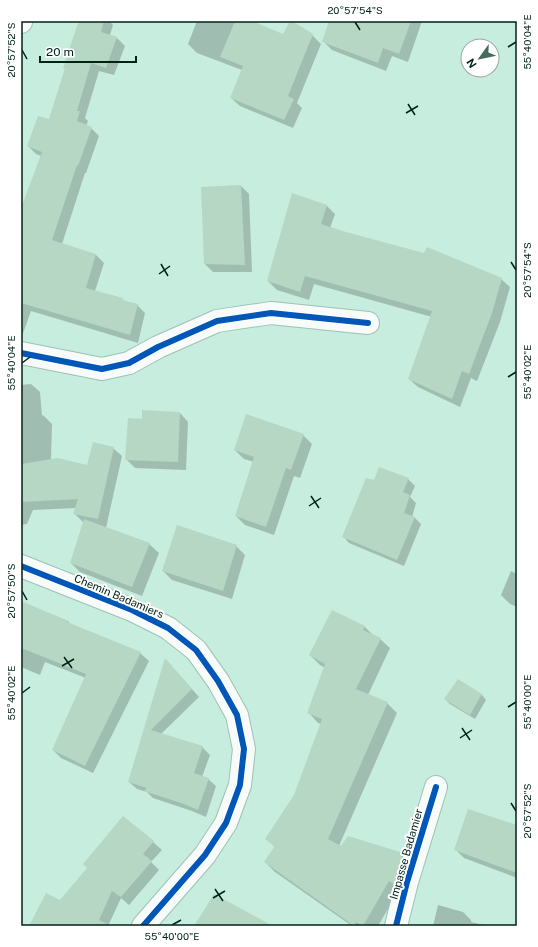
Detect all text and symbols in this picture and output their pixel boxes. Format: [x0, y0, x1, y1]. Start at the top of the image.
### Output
text: 20°57'54"S [327, 4, 383, 16]
text: 55°40'04"E [521, 14, 533, 70]
text: 20°57'52"S [5, 22, 17, 77]
scale bar [40, 38, 136, 64]
north arrow [460, 38, 500, 78]
text: 20 m [46, 45, 74, 59]
text: N [464, 57, 479, 70]
text: 20°57'54"S [521, 242, 533, 298]
text: 55°40'04"E [5, 335, 17, 391]
text: 55°40'02"E [521, 345, 533, 399]
text: 20°57'50"S [5, 563, 17, 619]
street label: Chemin Badamiers [73, 572, 166, 620]
text: 55°40'02"E [5, 666, 17, 720]
text: 55°40'00"E [521, 675, 533, 729]
text: 20°57'52"S [521, 783, 533, 838]
street label: Impasse Badamier [387, 807, 425, 901]
text: 55°40'00"E [145, 930, 199, 942]

